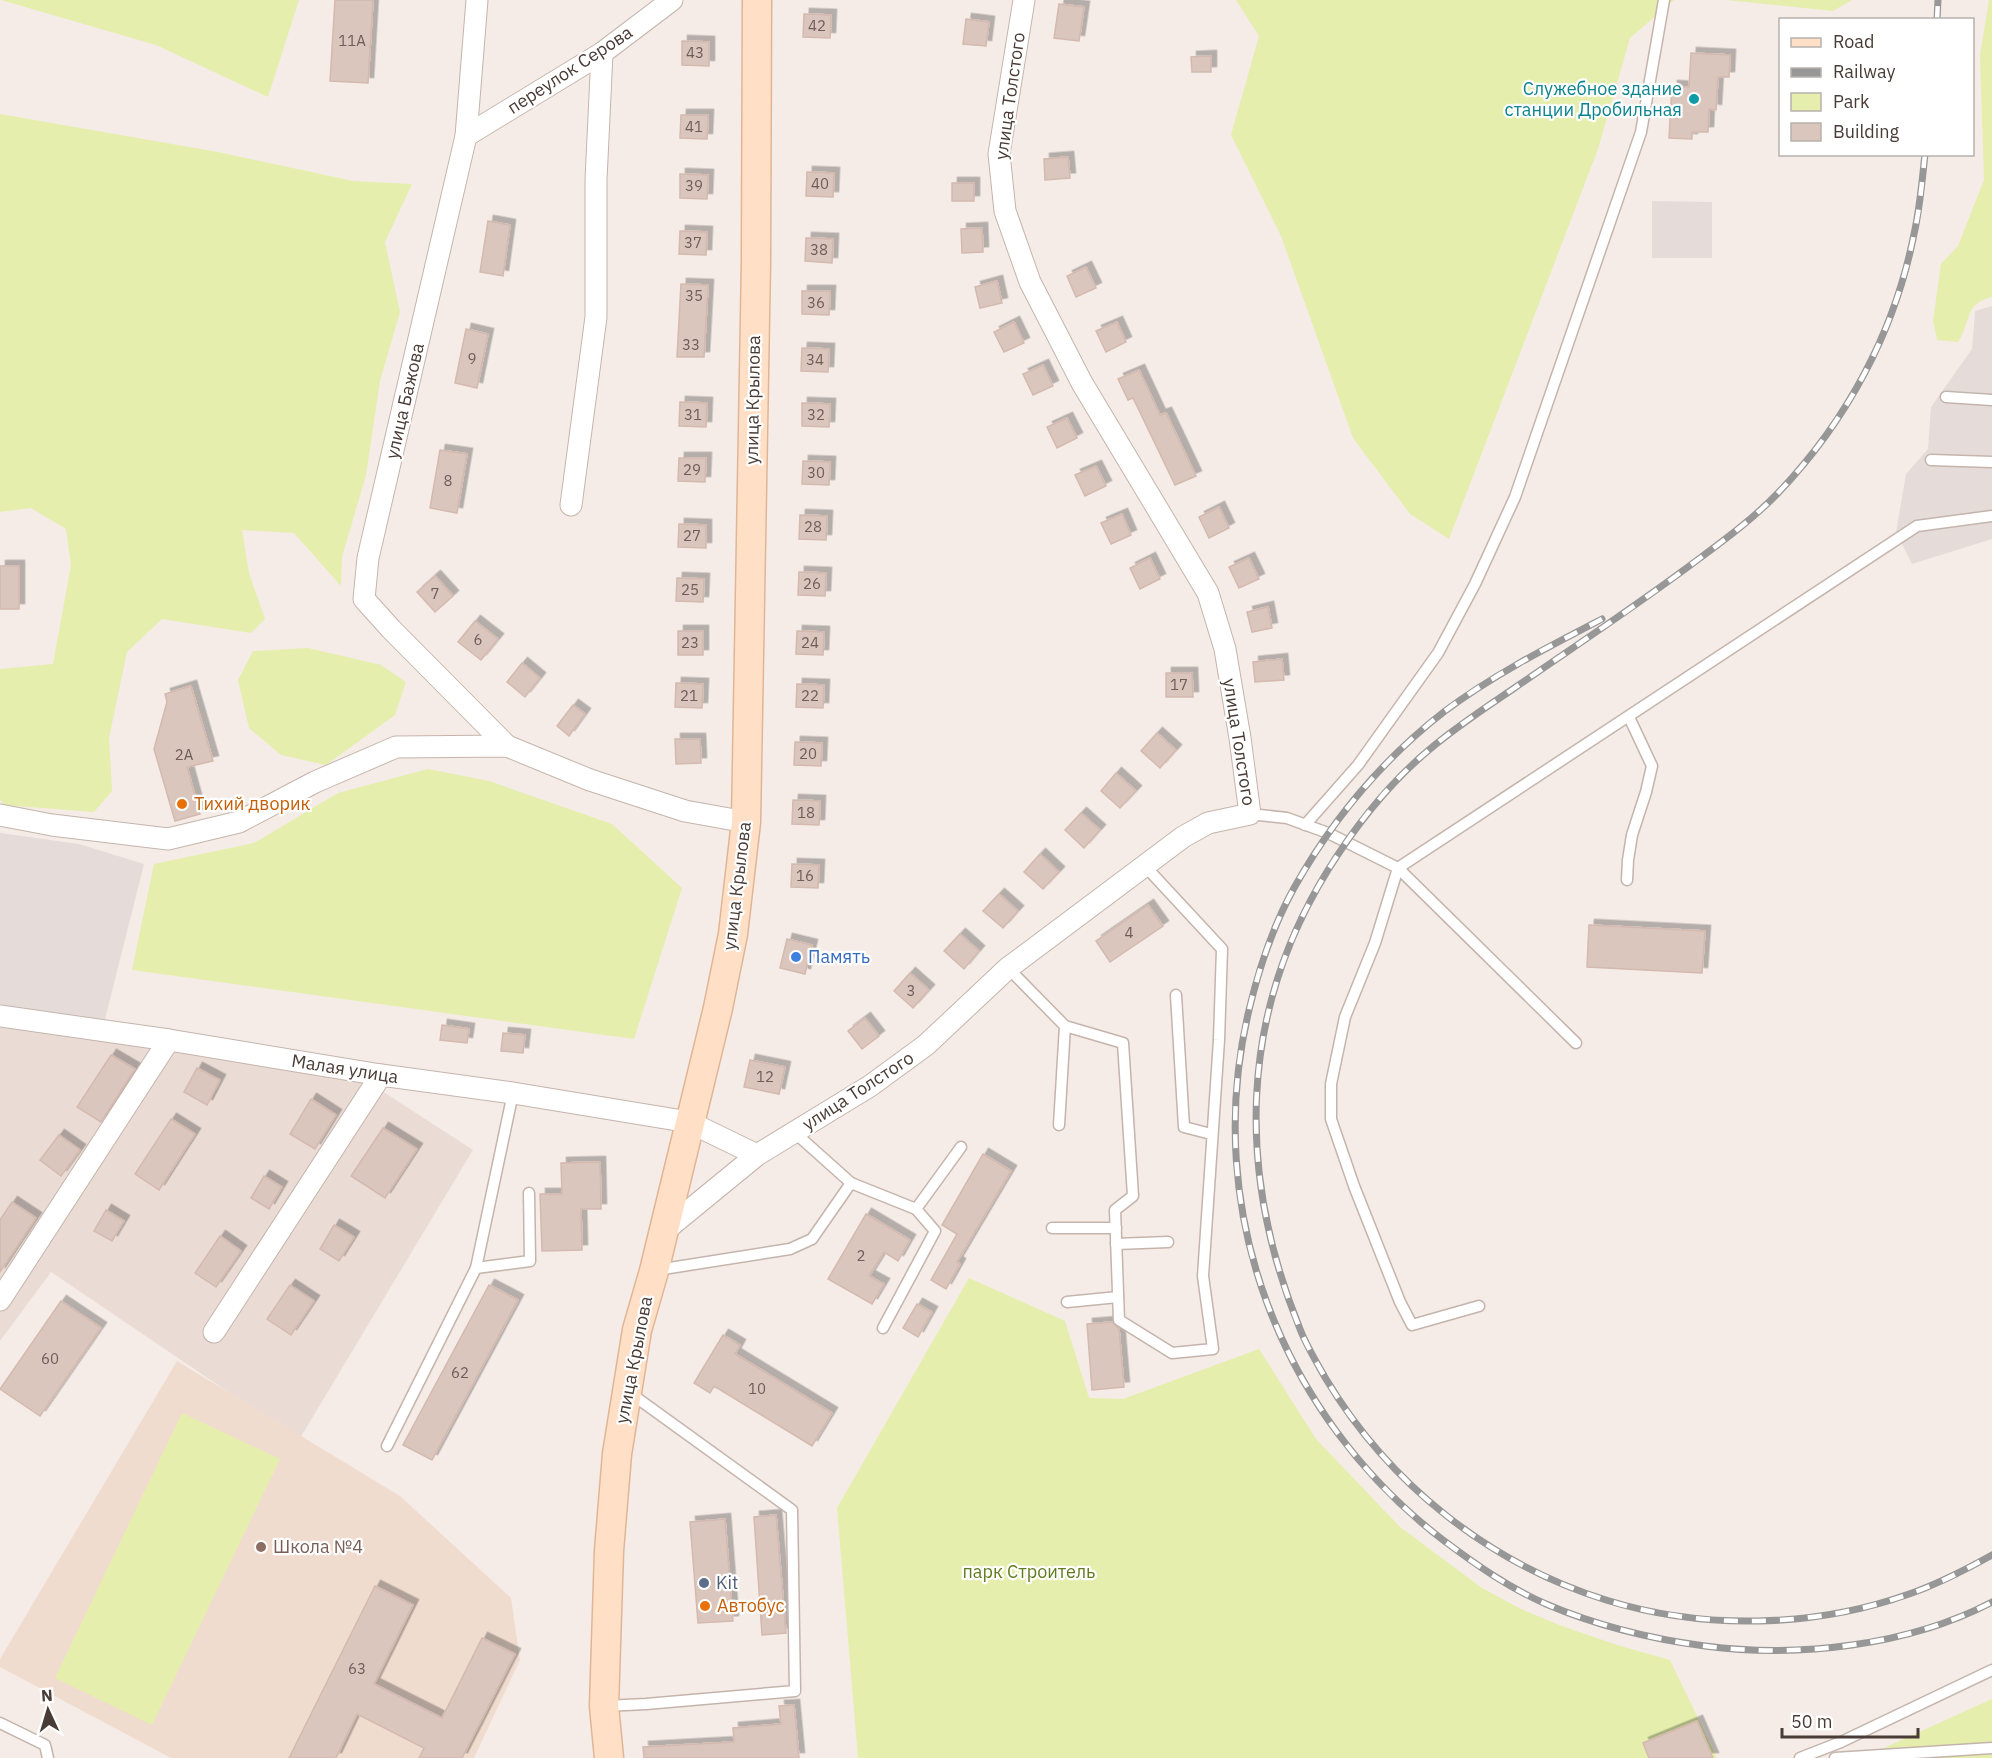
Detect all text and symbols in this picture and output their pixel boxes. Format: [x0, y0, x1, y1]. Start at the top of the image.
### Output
house number: 42 [808, 16, 826, 35]
legend [1779, 18, 1974, 156]
street label: переулок Серова [503, 20, 637, 119]
text: Road [1833, 30, 1874, 53]
house number: 11А [338, 31, 366, 50]
street label: улица Толстого [989, 31, 1030, 161]
house number: 43 [686, 43, 704, 62]
text: Railway [1833, 60, 1895, 83]
place label: Служебное здание станции Дробильная [1504, 77, 1682, 121]
text: Park [1833, 90, 1870, 113]
marker: Служебное здание станции Дробильная [1687, 92, 1701, 106]
house number: 41 [685, 117, 703, 136]
text: Building [1833, 120, 1900, 143]
house number: 40 [811, 174, 829, 193]
house number: 39 [685, 176, 703, 195]
house number: 37 [684, 233, 702, 252]
house number: 38 [810, 240, 828, 259]
house number: 35 [685, 286, 703, 305]
house number: 36 [807, 293, 825, 312]
house number: 33 [682, 335, 700, 354]
street label: улица Крылова [740, 335, 765, 465]
street label: улица Бажова [380, 340, 429, 461]
house number: 9 [467, 349, 477, 368]
house number: 34 [806, 350, 824, 369]
house number: 31 [684, 405, 702, 424]
house number: 32 [807, 405, 825, 424]
house number: 29 [683, 460, 701, 479]
house number: 30 [807, 463, 825, 482]
house number: 8 [443, 471, 453, 490]
house number: 28 [804, 517, 822, 536]
house number: 27 [683, 526, 701, 545]
house number: 26 [803, 574, 821, 593]
house number: 25 [681, 580, 699, 599]
house number: 7 [430, 584, 440, 603]
house number: 6 [473, 630, 483, 649]
house number: 23 [681, 633, 699, 652]
house number: 24 [801, 633, 819, 652]
house number: 17 [1170, 675, 1188, 694]
street label: улица Толстого [1218, 677, 1261, 807]
house number: 21 [680, 686, 698, 705]
house number: 22 [801, 686, 819, 705]
house number: 20 [799, 744, 817, 763]
house number: 2А [175, 745, 194, 764]
place label: Тихий дворик [194, 792, 311, 815]
marker: Тихий дворик [175, 797, 189, 811]
house number: 18 [797, 803, 815, 822]
street label: улица Крылова [717, 820, 756, 952]
house number: 16 [796, 866, 814, 885]
house number: 4 [1124, 923, 1134, 942]
place label: Память [808, 945, 870, 968]
marker: Память [789, 950, 803, 964]
house number: 3 [906, 981, 916, 1000]
street label: улица Толстого [798, 1046, 918, 1135]
street label: Малая улица [290, 1049, 401, 1088]
house number: 12 [756, 1067, 774, 1086]
house number: 2 [856, 1246, 866, 1265]
street label: улица Крылова [610, 1294, 657, 1426]
house number: 60 [41, 1349, 59, 1368]
house number: 62 [451, 1363, 469, 1382]
house number: 10 [748, 1379, 766, 1398]
place label: Школа №4 [273, 1535, 363, 1558]
marker: Школа №4 [254, 1540, 268, 1554]
park label: парк Строитель [963, 1560, 1095, 1583]
place label: Kit [716, 1571, 738, 1594]
marker: Kit [697, 1576, 711, 1590]
place label: Автобус [717, 1594, 785, 1617]
marker: Автобус [698, 1599, 712, 1613]
house number: 63 [348, 1659, 366, 1678]
north arrow [18, 1680, 78, 1740]
text: N [40, 1685, 53, 1705]
scale bar [1782, 1701, 1918, 1739]
text: 50 m [1791, 1710, 1833, 1733]

